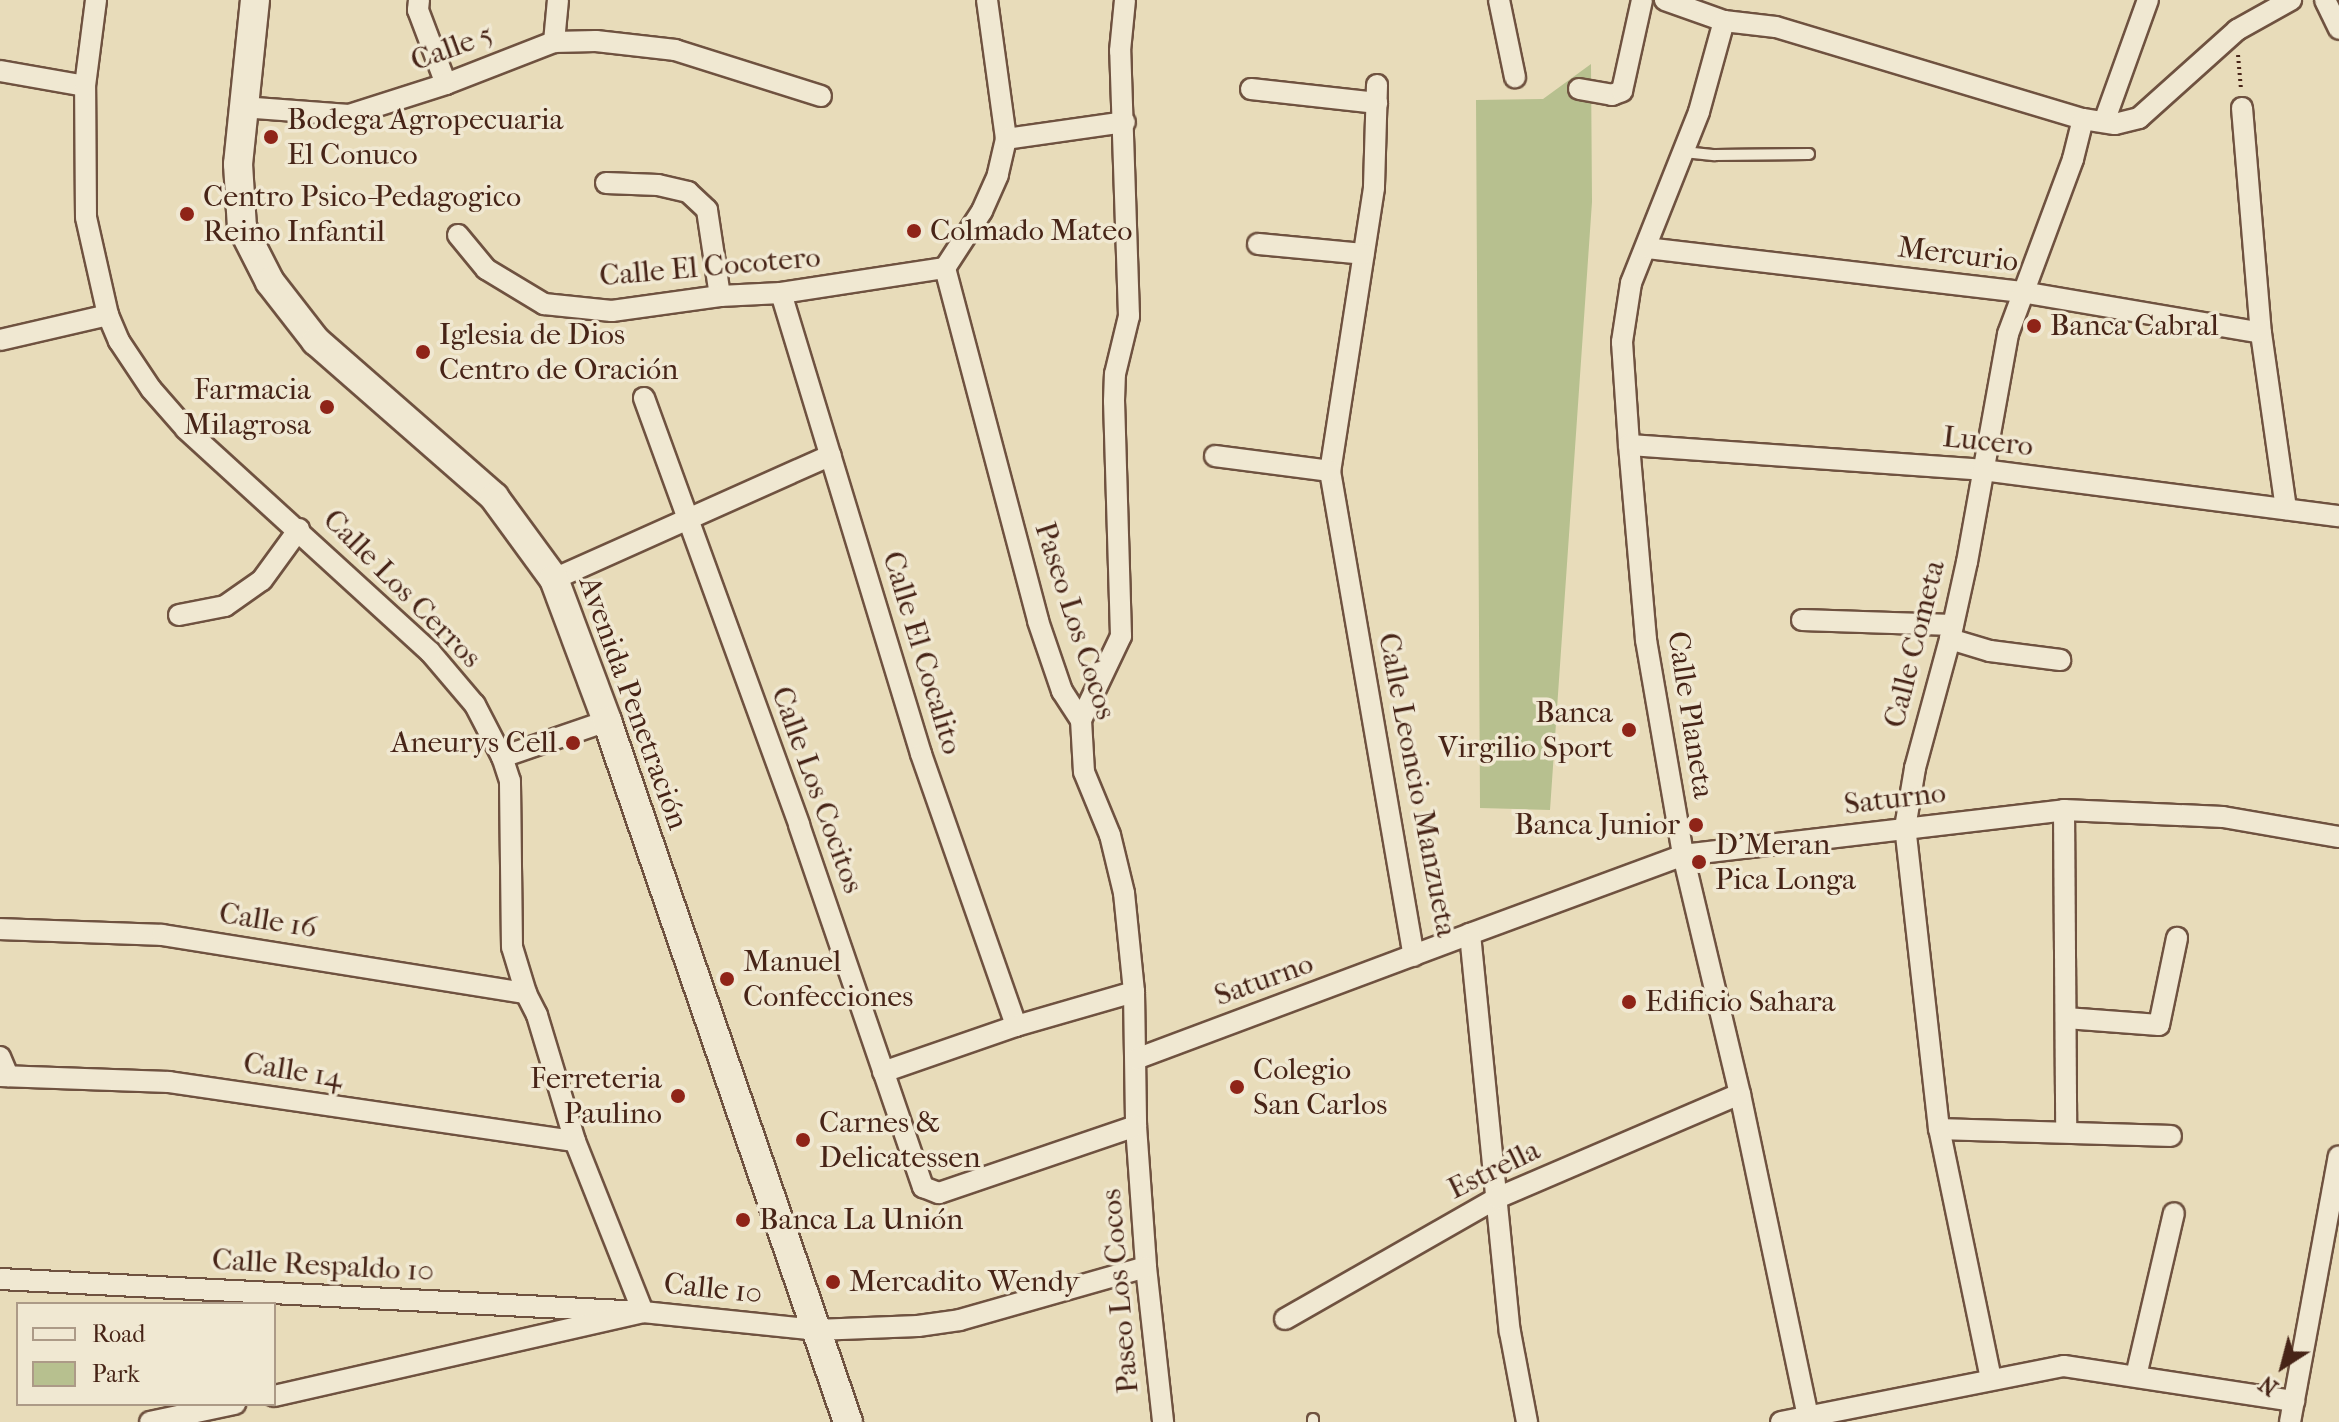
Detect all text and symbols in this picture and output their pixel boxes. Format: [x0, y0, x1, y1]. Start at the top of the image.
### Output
street label: Calle 5 [406, 17, 498, 79]
place label: Bodega Agropecuaria El Conuco [287, 102, 563, 172]
marker: Bodega Agropecuaria El Conuco [262, 128, 280, 146]
place label: Centro Psico-Pedagogico Reino Infantil [203, 179, 521, 250]
marker: Centro Psico-Pedagogico Reino Infantil [178, 205, 196, 223]
place label: Colmado Mateo [930, 213, 1132, 249]
marker: Colmado Mateo [905, 222, 923, 240]
street label: Mercurio [1896, 230, 2020, 280]
street label: Calle El Cocotero [598, 239, 822, 295]
place label: Banca Cabral [2050, 308, 2219, 344]
place label: Iglesia de Dios Centro de Oración [439, 317, 678, 388]
marker: Banca Cabral [2025, 317, 2043, 335]
marker: Iglesia de Dios Centro de Oración [414, 343, 432, 361]
place label: Farmacia Milagrosa [184, 372, 311, 442]
marker: Farmacia Milagrosa [318, 398, 336, 416]
street label: Lucero [1941, 419, 2035, 465]
street label: Calle Los Cerros [315, 502, 489, 676]
street label: Paseo Los Cocos [1026, 518, 1124, 724]
street label: Calle El Cocalito [874, 547, 970, 759]
street label: Calle Cometa [1877, 557, 1953, 731]
street label: Avenida Penetración [570, 571, 696, 835]
street label: Calle Planeta [1659, 629, 1721, 801]
street label: Calle Leoncio Manzueta [1370, 630, 1464, 940]
street label: Calle Los Cocitos [763, 682, 871, 898]
place label: Banca Virgilio Sport [1438, 695, 1613, 766]
marker: Banca Virgilio Sport [1620, 721, 1638, 739]
place label: Aneurys Cell [391, 725, 557, 761]
marker: Aneurys Cell [564, 734, 582, 752]
street label: Saturno [1842, 775, 1948, 823]
place label: Banca Junior [1514, 807, 1680, 843]
marker: Banca Junior [1687, 816, 1705, 834]
place label: D'Meran Pica Longa [1715, 827, 1856, 898]
marker: D'Meran Pica Longa [1690, 853, 1708, 871]
street label: Calle 16 [217, 896, 319, 946]
place label: Manuel Confecciones [743, 944, 913, 1014]
street label: Saturno [1210, 946, 1318, 1014]
marker: Manuel Confecciones [718, 970, 736, 988]
place label: Edificio Sahara [1645, 984, 1835, 1020]
marker: Edificio Sahara [1620, 993, 1638, 1011]
street label: Calle 14 [241, 1045, 345, 1097]
place label: Colegio San Carlos [1253, 1052, 1387, 1122]
place label: Ferreteria Paulino [530, 1061, 662, 1132]
marker: Colegio San Carlos [1228, 1078, 1246, 1096]
marker: Ferreteria Paulino [669, 1087, 687, 1105]
place label: Carnes & Delicatessen [819, 1105, 981, 1176]
marker: Carnes & Delicatessen [794, 1131, 812, 1149]
street label: Estrella [1442, 1132, 1546, 1208]
street label: Paseo Los Cocos [1093, 1187, 1147, 1395]
place label: Banca La Unión [759, 1202, 963, 1238]
marker: Banca La Unión [734, 1211, 752, 1229]
street label: Calle Respaldo 10 [211, 1242, 435, 1290]
place label: Mercadito Wendy [849, 1264, 1080, 1300]
street label: Calle 10 [662, 1266, 764, 1312]
marker: Mercadito Wendy [824, 1273, 842, 1291]
legend [16, 1302, 276, 1406]
text: Road [92, 1320, 145, 1348]
north arrow [2243, 1326, 2323, 1406]
text: Park [92, 1360, 140, 1388]
text: N [2255, 1370, 2283, 1401]

